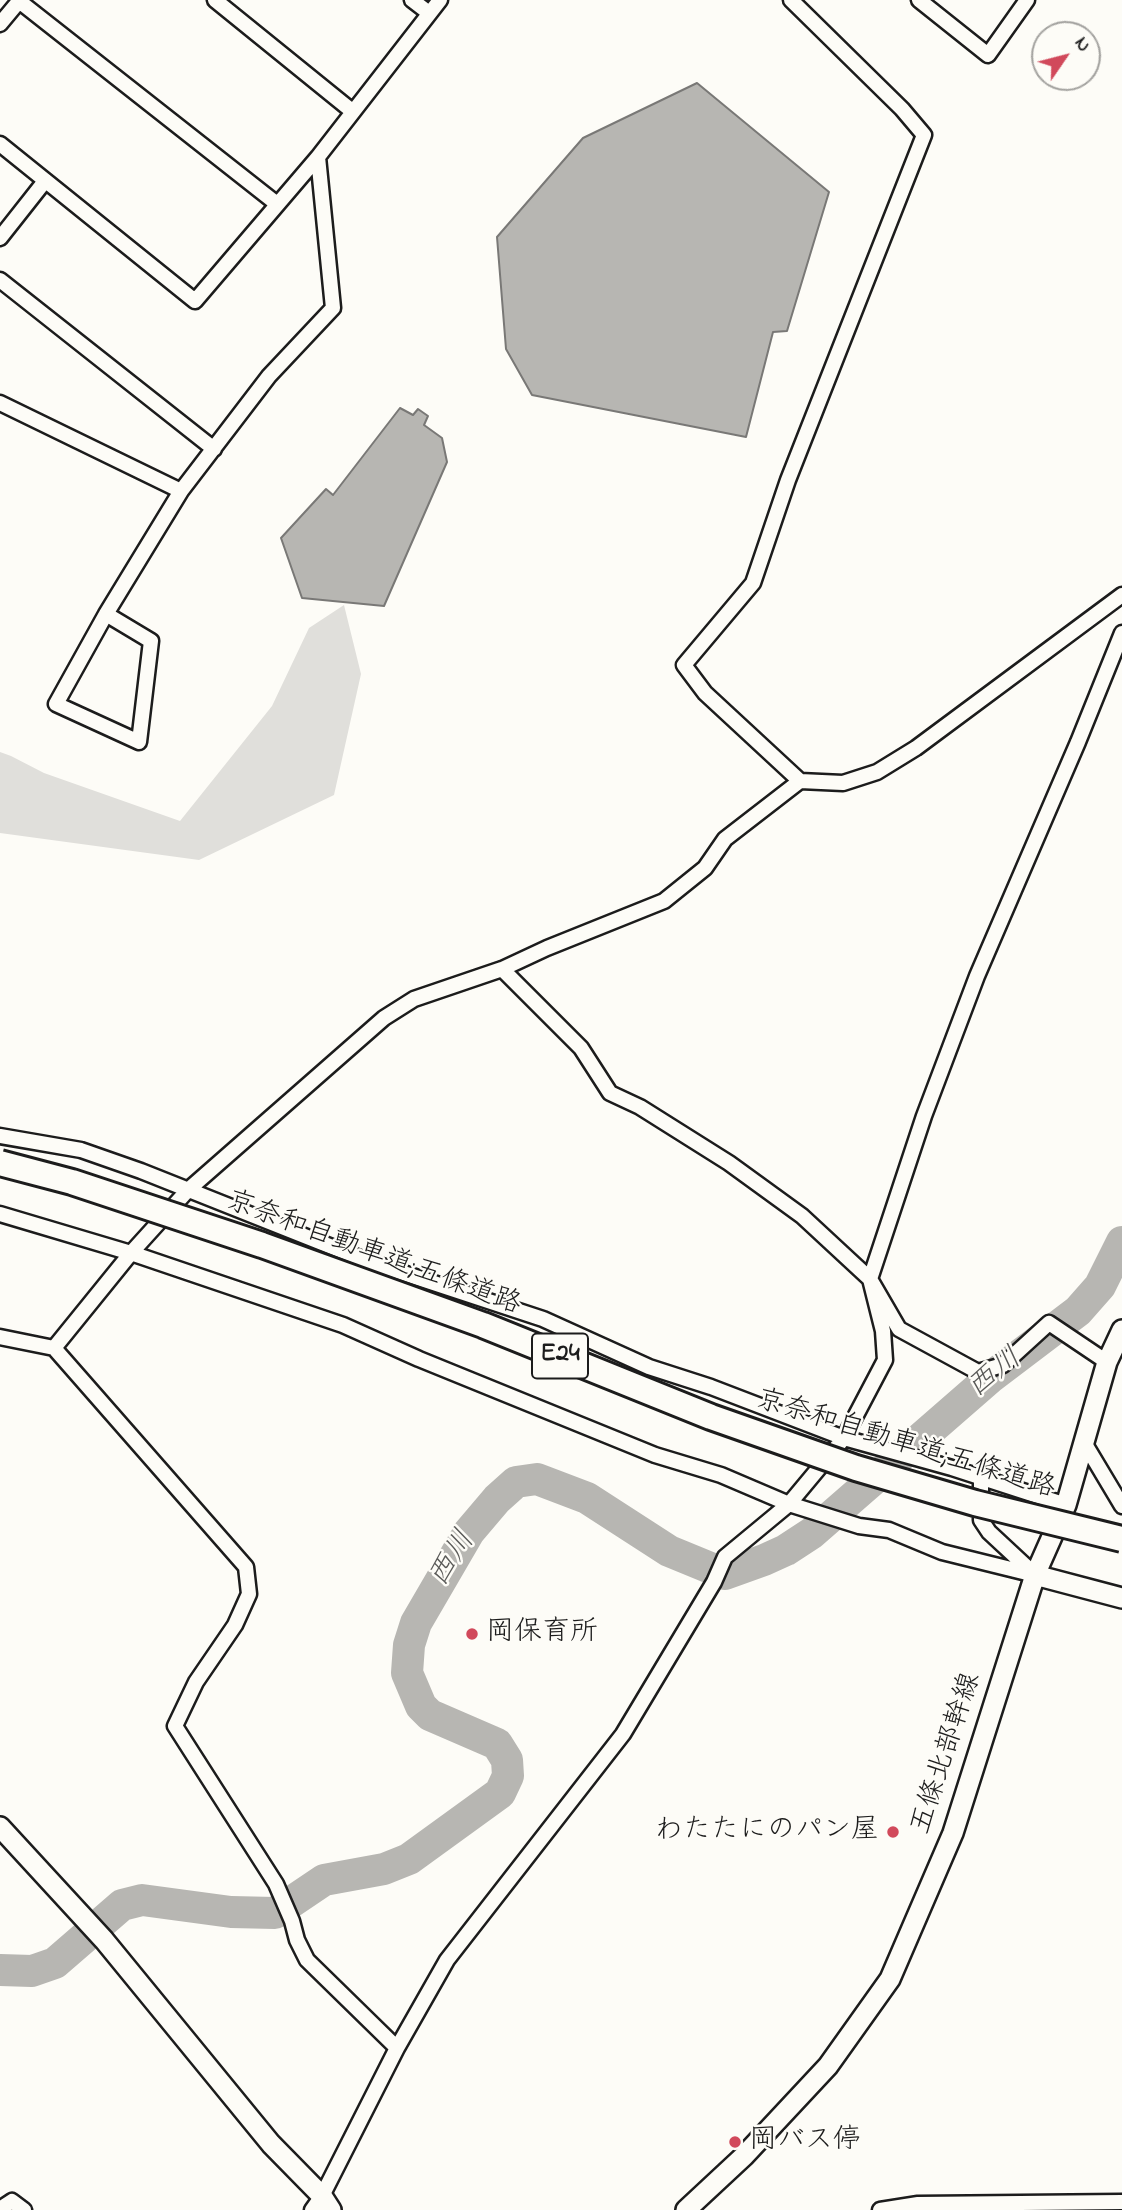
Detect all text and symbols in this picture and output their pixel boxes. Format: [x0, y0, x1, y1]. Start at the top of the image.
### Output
north arrow [1031, 21, 1101, 91]
text: N [1067, 32, 1097, 58]
street label: 京奈和自動車道;五條道路 [221, 1186, 525, 1324]
road number: E24 [532, 1334, 588, 1378]
water label: 西川 [961, 1342, 1031, 1408]
street label: 京奈和自動車道;五條道路 [751, 1384, 1059, 1508]
water label: 西川 [423, 1525, 485, 1595]
place label: 岡保育所 [486, 1617, 598, 1651]
marker: 岡保育所 [464, 1626, 480, 1642]
street label: 五條北部幹線 [906, 1669, 990, 1839]
place label: わたたにのパン屋 [655, 1815, 879, 1849]
marker: わたたにのパン屋 [885, 1824, 901, 1840]
place label: 岡バス停 [749, 2125, 861, 2159]
marker: 岡バス停 [727, 2134, 743, 2150]

